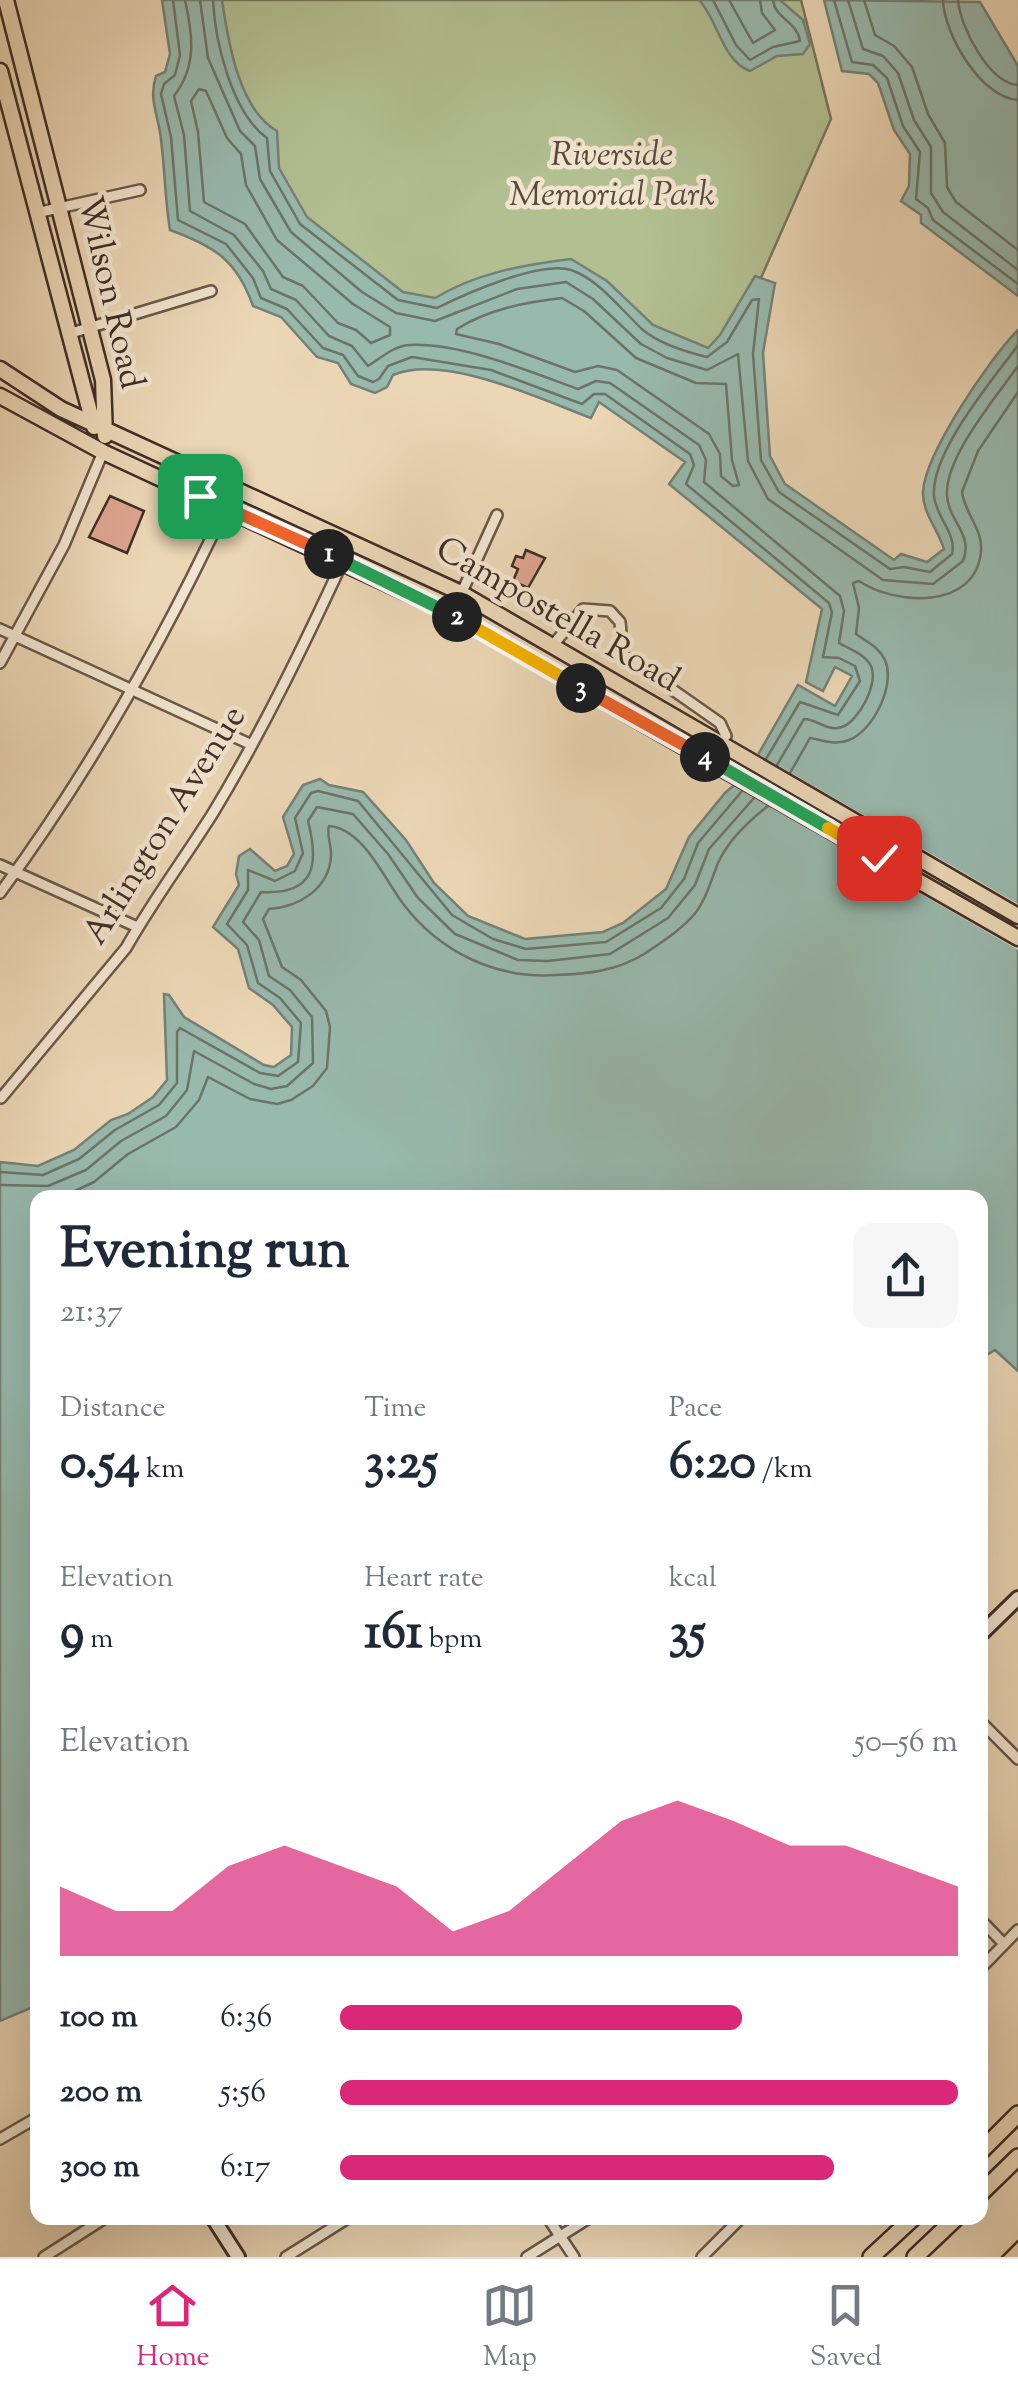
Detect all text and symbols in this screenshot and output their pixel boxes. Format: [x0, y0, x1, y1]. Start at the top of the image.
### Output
park label: Riverside Memorial Park [509, 131, 715, 222]
street label: Wilson Road [62, 192, 156, 395]
pin [158, 454, 243, 539]
icon: arrive [173, 469, 228, 524]
street label: Campostella Road [425, 525, 689, 707]
pin: 1 [304, 529, 354, 579]
text: 1 [324, 534, 334, 574]
pin: 2 [432, 592, 482, 642]
text: 2 [450, 597, 464, 637]
pin: 3 [556, 663, 606, 713]
text: 3 [575, 668, 587, 708]
street label: Arlington Avenue [72, 696, 260, 956]
pin: 4 [680, 732, 730, 782]
text: 4 [698, 737, 712, 777]
pin [837, 816, 922, 901]
icon: check [852, 831, 907, 886]
text: Evening run [60, 1213, 349, 1292]
button: share [853, 1223, 958, 1328]
text: 21:37 [60, 1290, 123, 1336]
text: Distance [60, 1389, 166, 1429]
text: Time [364, 1389, 427, 1429]
text: Pace [669, 1389, 722, 1429]
text: 0.54 [60, 1429, 140, 1501]
text: 3:25 [364, 1429, 438, 1501]
text: 6:20 [669, 1429, 756, 1501]
text: km [140, 1450, 184, 1490]
text: /km [756, 1450, 812, 1490]
text: Elevation [60, 1559, 174, 1599]
text: Heart rate [364, 1559, 484, 1599]
text: kcal [669, 1559, 717, 1599]
text: 9 [60, 1599, 84, 1671]
text: 161 [364, 1599, 423, 1671]
text: 35 [669, 1599, 706, 1671]
text: m [84, 1620, 113, 1660]
text: bpm [423, 1620, 482, 1660]
text: Elevation [60, 1720, 190, 1766]
text: 50–56 m [854, 1720, 958, 1766]
text: 100 m [60, 1995, 138, 2041]
text: 6:36 [220, 1995, 272, 2041]
text: 200 m [60, 2070, 142, 2116]
text: 5:56 [220, 2070, 266, 2116]
text: 300 m [60, 2145, 140, 2191]
text: 6:17 [220, 2145, 271, 2191]
tab: Home [136, 2278, 210, 2378]
tab: Map [482, 2278, 537, 2378]
tab: Saved [810, 2278, 882, 2378]

